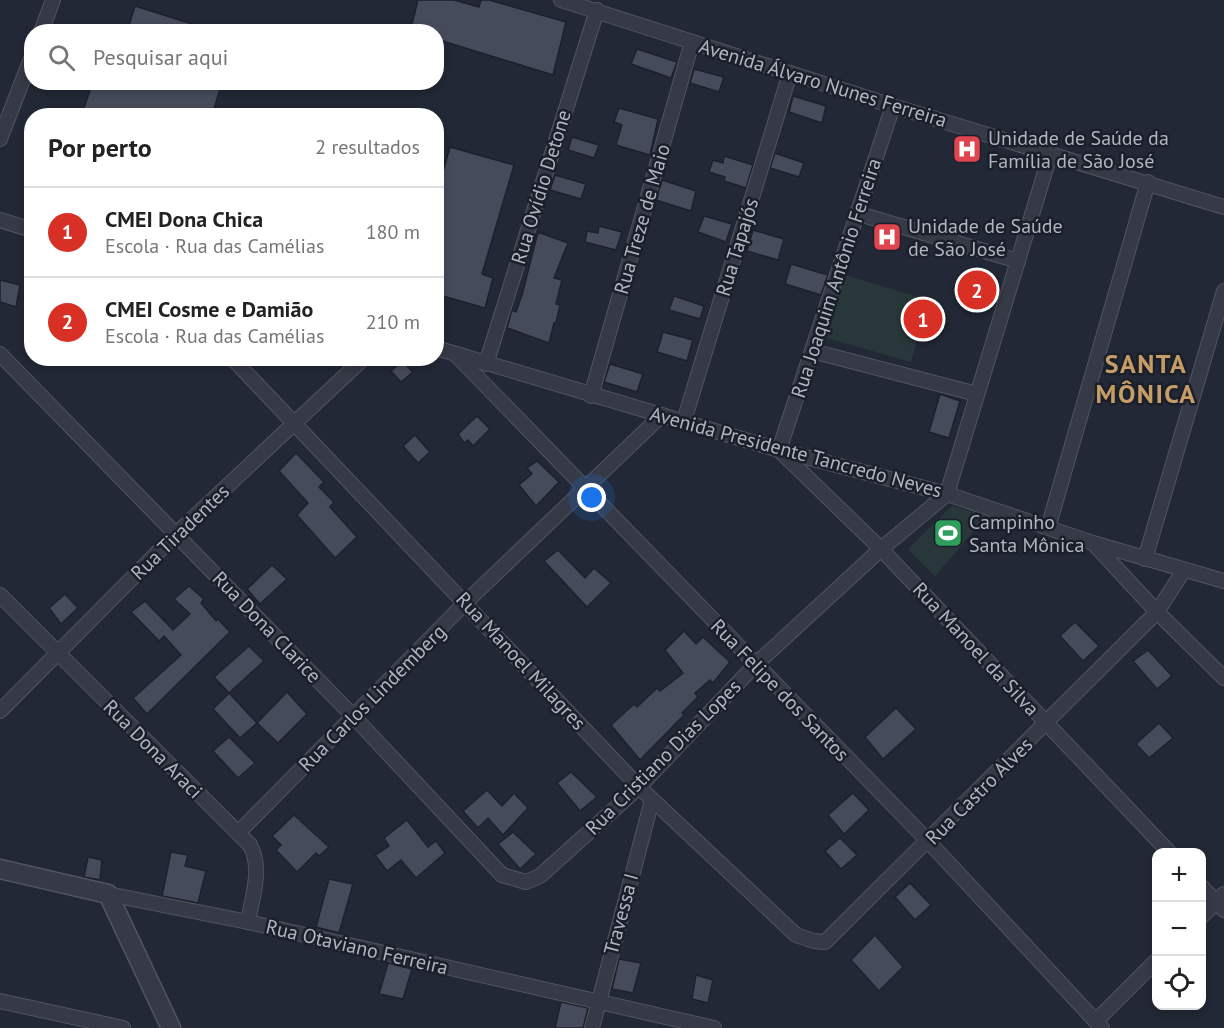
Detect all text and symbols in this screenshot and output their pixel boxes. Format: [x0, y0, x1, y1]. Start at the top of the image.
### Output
search box [24, 24, 444, 90]
street label: Avenida Álvaro Nunes Ferreira [696, 33, 950, 133]
icon: search [45, 41, 78, 74]
text: Pesquisar aqui [93, 43, 229, 71]
street label: Rua Ovídio Detone [505, 107, 577, 267]
place label: Unidade de Saúde da Família de São José [988, 125, 1169, 174]
text: Por perto [48, 131, 152, 164]
hospital icon: Unidade de Saúde da Família de São José [951, 133, 983, 165]
text: 2 resultados [315, 134, 420, 160]
street label: Rua Treze de Maio [608, 141, 676, 297]
street label: Rua Joaquim Antônio Ferreira [785, 155, 887, 401]
street label: Rua Tapajós [710, 195, 764, 299]
text: CMEI Dona Chica [105, 205, 263, 233]
place label: Unidade de Saúde de São José [908, 213, 1063, 262]
text: 1 [62, 219, 73, 245]
text: 180 m [366, 219, 420, 245]
hospital icon: Unidade de Saúde de São José [871, 221, 903, 253]
text: Escola · Rua das Camélias [105, 233, 324, 259]
pin: 2 [958, 268, 996, 312]
text: CMEI Cosme e Damião [105, 295, 313, 323]
pin: 1 [904, 296, 942, 342]
text: 2 [62, 309, 73, 335]
text: 210 m [366, 309, 420, 335]
text: Escola · Rua das Camélias [105, 323, 324, 349]
district label: SANTA MÔNICA [1096, 347, 1196, 410]
street label: Avenida Presidente Tancredo Neves [647, 400, 945, 504]
street label: Rua Tiradentes [125, 478, 235, 586]
your location [577, 483, 606, 512]
place label: Campinho Santa Mônica [969, 509, 1084, 558]
sports icon: Campinho Santa Mônica [932, 517, 964, 549]
street label: Rua Dona Clarice [207, 566, 327, 688]
street label: Rua Manoel da Silva [907, 577, 1045, 721]
street label: Rua Manoel Milagres [450, 586, 592, 736]
street label: Rua Felipe dos Santos [705, 613, 855, 767]
street label: Rua Carlos Lindemberg [293, 619, 451, 777]
street label: Rua Cristiano Dias Lopes [580, 674, 746, 840]
street label: Rua Dona Araci [98, 694, 208, 804]
street label: Rua Castro Alves [920, 732, 1038, 850]
map controls [1152, 848, 1206, 1010]
button: + [1152, 848, 1206, 902]
street label: Travessa I [598, 870, 644, 958]
button: − [1152, 902, 1206, 956]
street label: Rua Otaviano Ferreira [263, 913, 451, 981]
button: locate [1152, 956, 1206, 1010]

